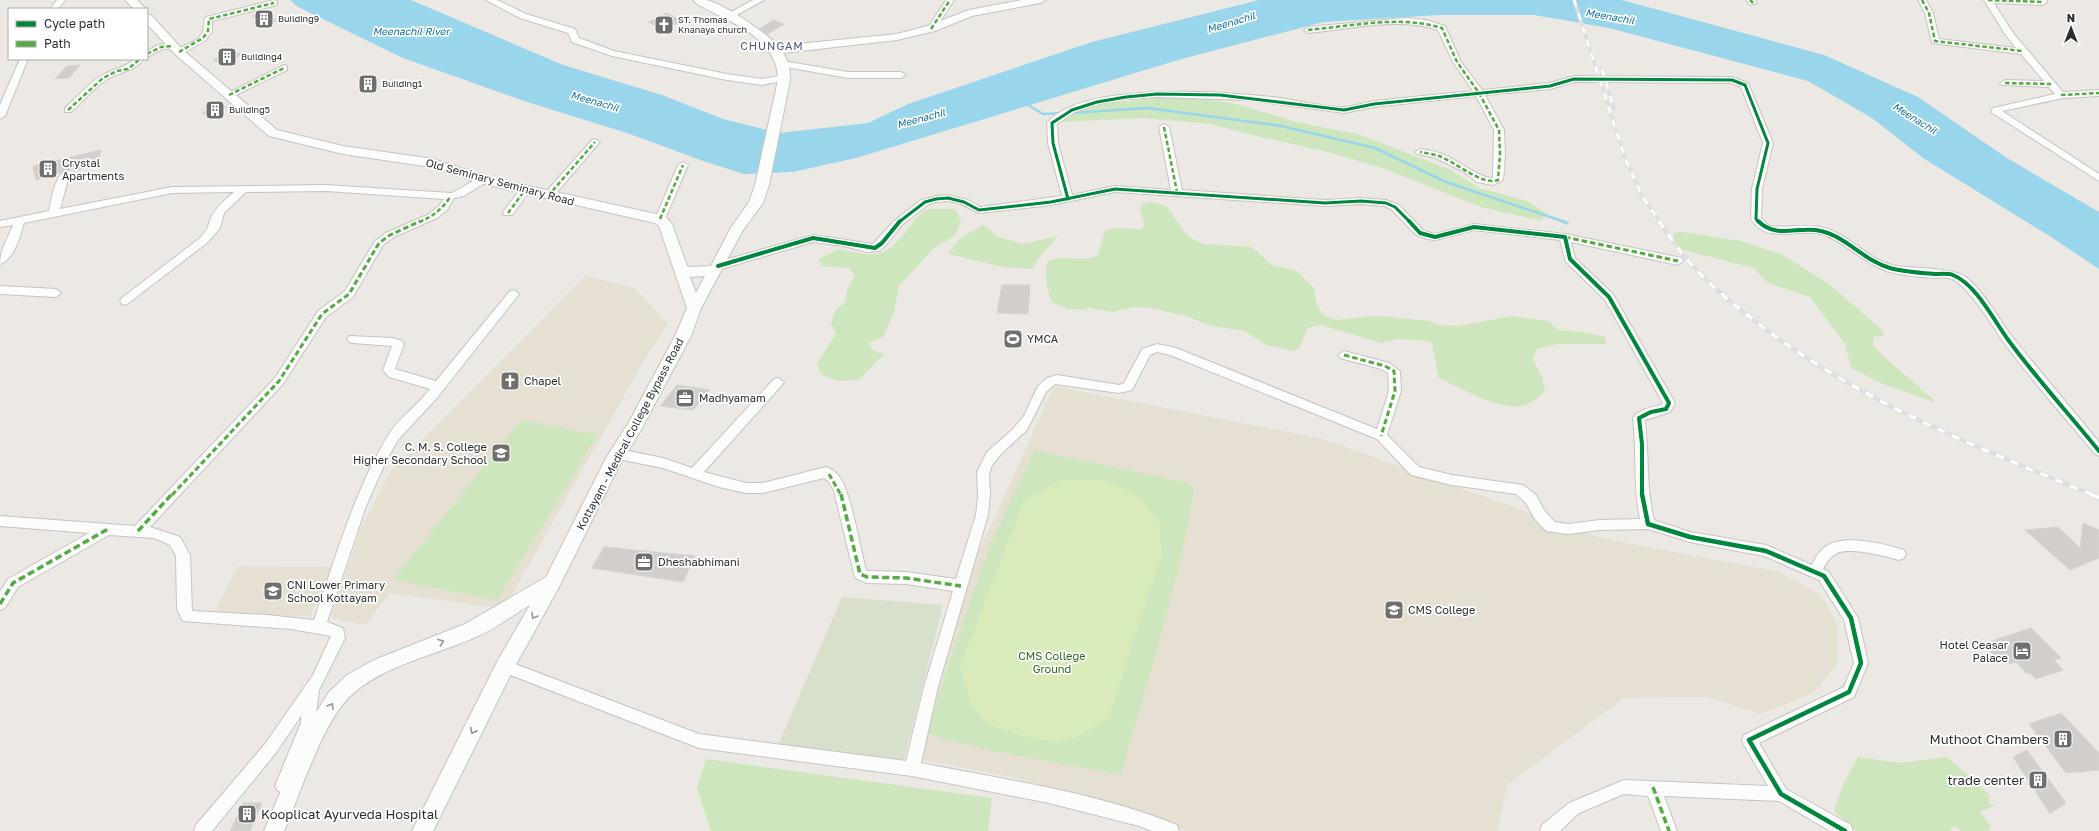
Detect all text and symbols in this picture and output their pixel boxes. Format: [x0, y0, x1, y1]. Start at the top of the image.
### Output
water label: Meenachil [1585, 6, 1636, 26]
legend [8, 8, 148, 60]
building icon: Building9 [253, 8, 275, 30]
north arrow [2051, 8, 2091, 48]
water label: Meenachil [1206, 9, 1257, 35]
text: N [2067, 11, 2075, 24]
place label: Building9 [278, 13, 319, 24]
church icon: ST. Thomas Knanaya church [653, 14, 675, 36]
place label: ST. Thomas Knanaya church [678, 14, 747, 35]
text: Cycle path [44, 16, 105, 31]
water label: Meenachil River [373, 25, 451, 37]
text: Path [44, 36, 71, 51]
district label: CHUNGAM [740, 39, 804, 52]
building icon: Building4 [216, 46, 238, 68]
place label: Building4 [241, 51, 283, 62]
building icon: Building1 [357, 73, 379, 95]
place label: Building1 [382, 78, 423, 89]
water label: Meenachil [570, 88, 621, 114]
building icon: Building5 [204, 99, 226, 121]
water label: Meenachil [1891, 100, 1940, 137]
place label: Building5 [229, 104, 270, 115]
water label: Meenachil [896, 106, 947, 130]
street label: Old Seminary Seminary Road [424, 155, 576, 208]
place label: Crystal Apartments [62, 156, 124, 182]
building icon: Crystal Apartments [37, 158, 59, 180]
sports icon: YMCA [1002, 328, 1024, 350]
place label: YMCA [1027, 332, 1059, 345]
street label: Kottayam - Medical College Bypass Road [573, 336, 686, 532]
church icon: Chapel [499, 370, 521, 392]
place label: Chapel [524, 374, 562, 387]
office icon: Madhyamam [674, 387, 696, 409]
place label: Madhyamam [699, 391, 766, 404]
place label: C. M. S. College Higher Secondary School [353, 440, 487, 466]
school or university icon: C. M. S. College Higher Secondary School [490, 442, 512, 464]
office icon: Dheshabhimani [633, 551, 655, 573]
place label: Dheshabhimani [658, 555, 740, 568]
place label: CNI Lower Primary School Kottayam [287, 578, 385, 604]
school or university icon: CNI Lower Primary School Kottayam [262, 580, 284, 602]
school or university icon: CMS College [1383, 599, 1405, 621]
place label: CMS College [1408, 603, 1475, 616]
one-way arrow [531, 612, 538, 619]
one-way arrow [437, 638, 444, 646]
place label: Hotel Ceasar Palace [1940, 638, 2009, 664]
hotel icon: Hotel Ceasar Palace [2011, 640, 2033, 662]
park label: CMS College Ground [1018, 649, 1086, 675]
one-way arrow [326, 703, 333, 710]
one-way arrow [470, 727, 478, 734]
building icon: Muthoot Chambers [2052, 728, 2074, 750]
place label: Muthoot Chambers [1930, 731, 2049, 747]
building icon: trade center [2027, 769, 2049, 791]
place label: trade center [1947, 772, 2024, 788]
building icon: Kooplicat Ayurveda Hospital [236, 803, 258, 825]
place label: Kooplicat Ayurveda Hospital [261, 806, 438, 822]

